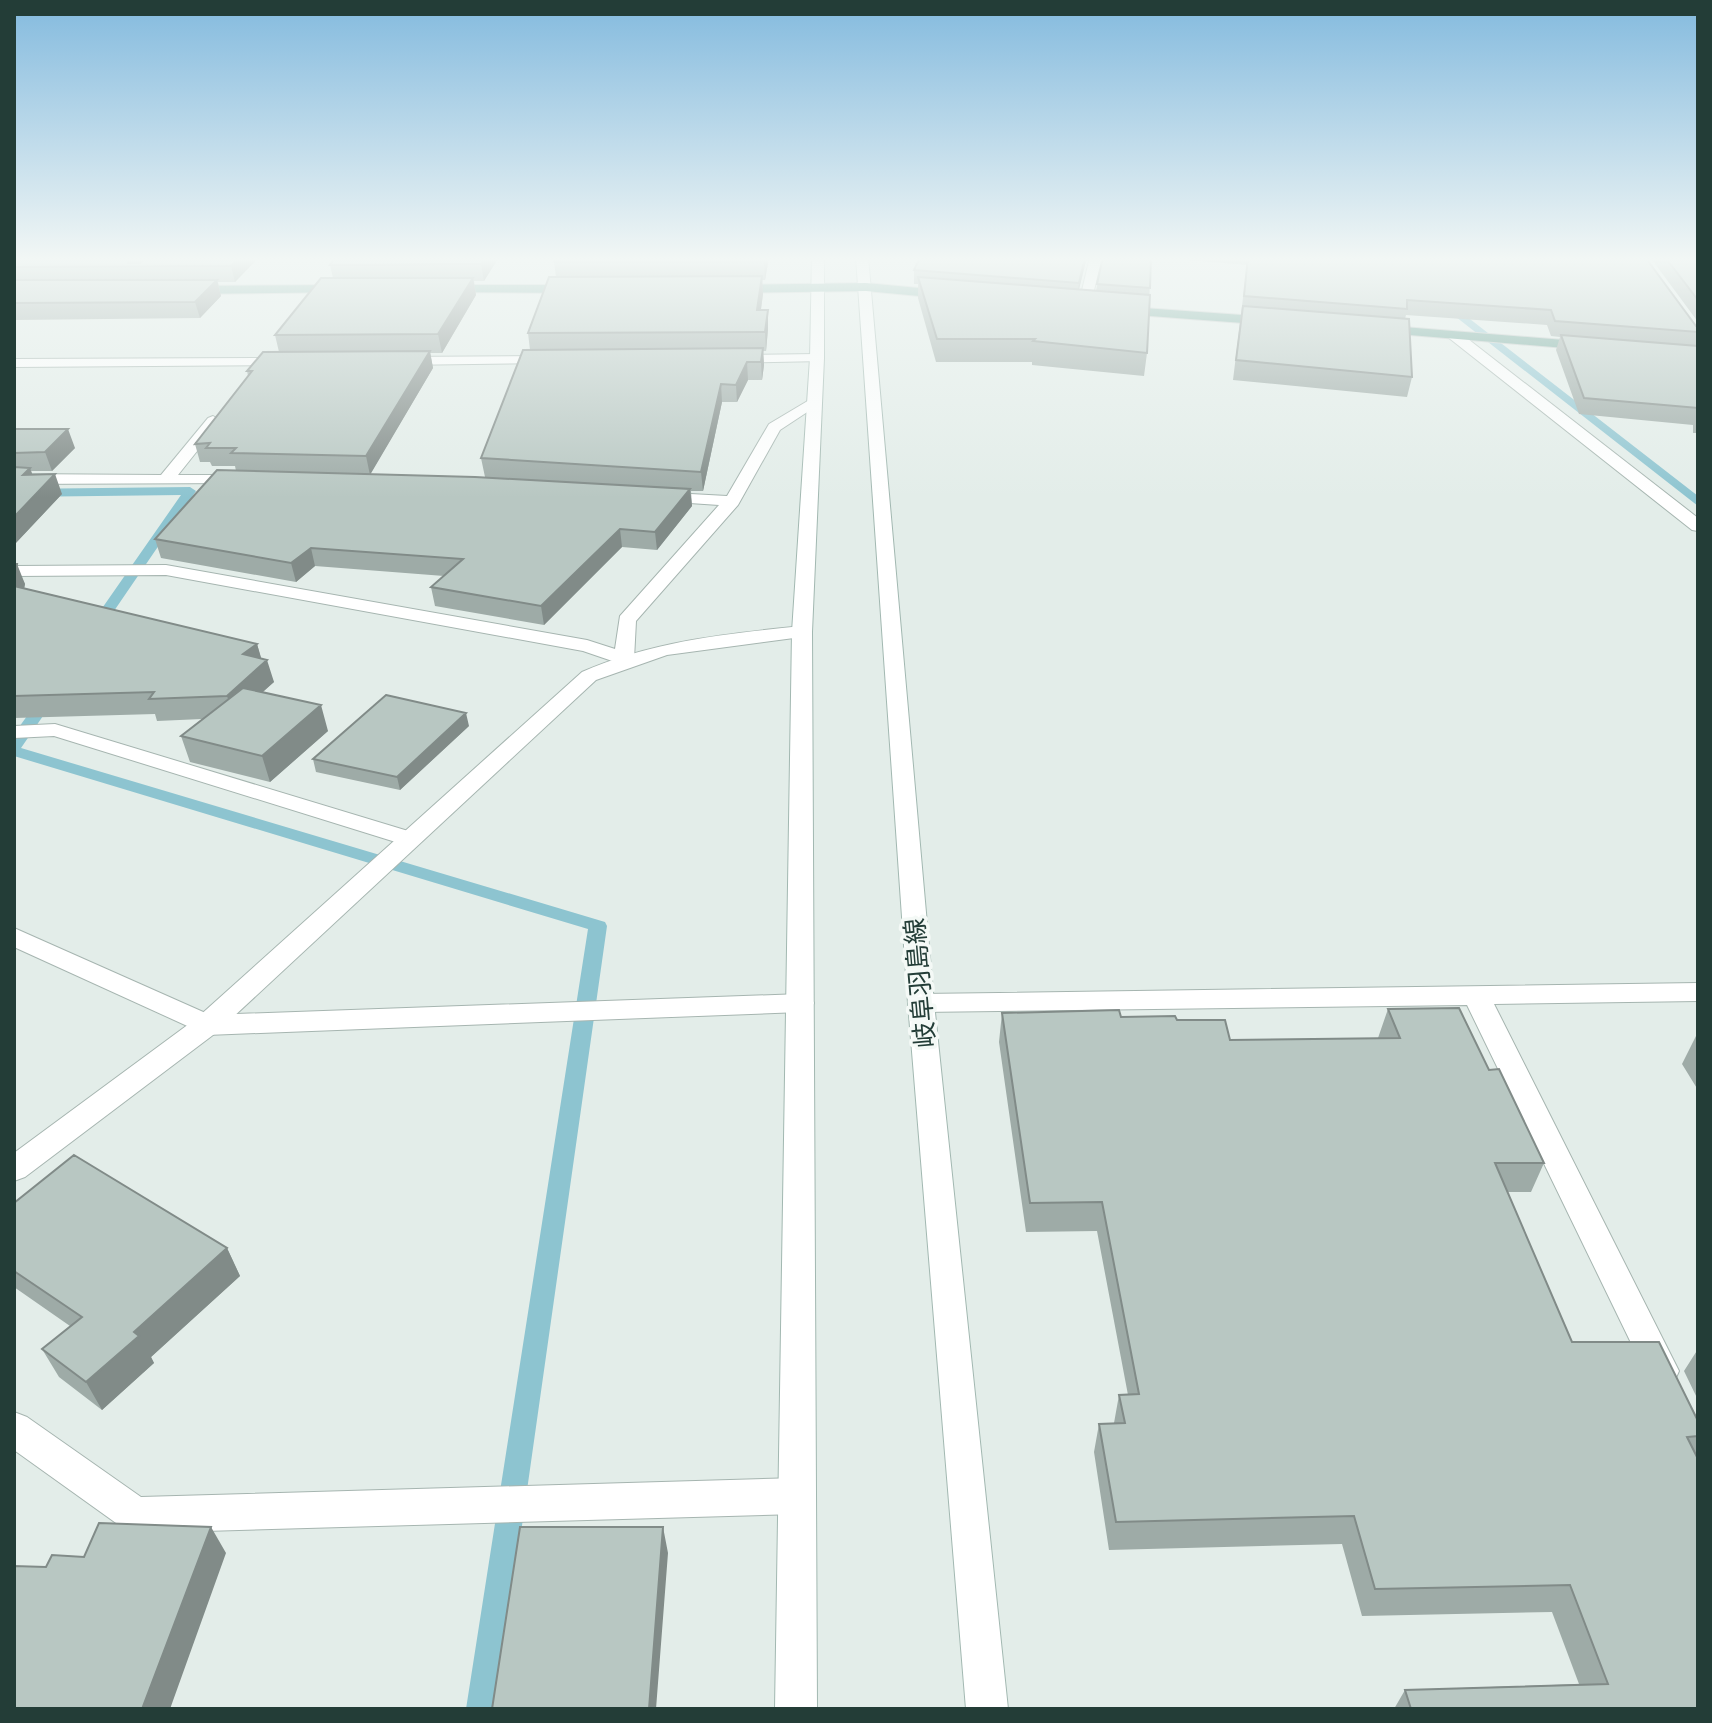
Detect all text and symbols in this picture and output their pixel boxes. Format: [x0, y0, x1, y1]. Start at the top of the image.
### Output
street label: 岐阜羽島線 [899, 917, 942, 1049]

